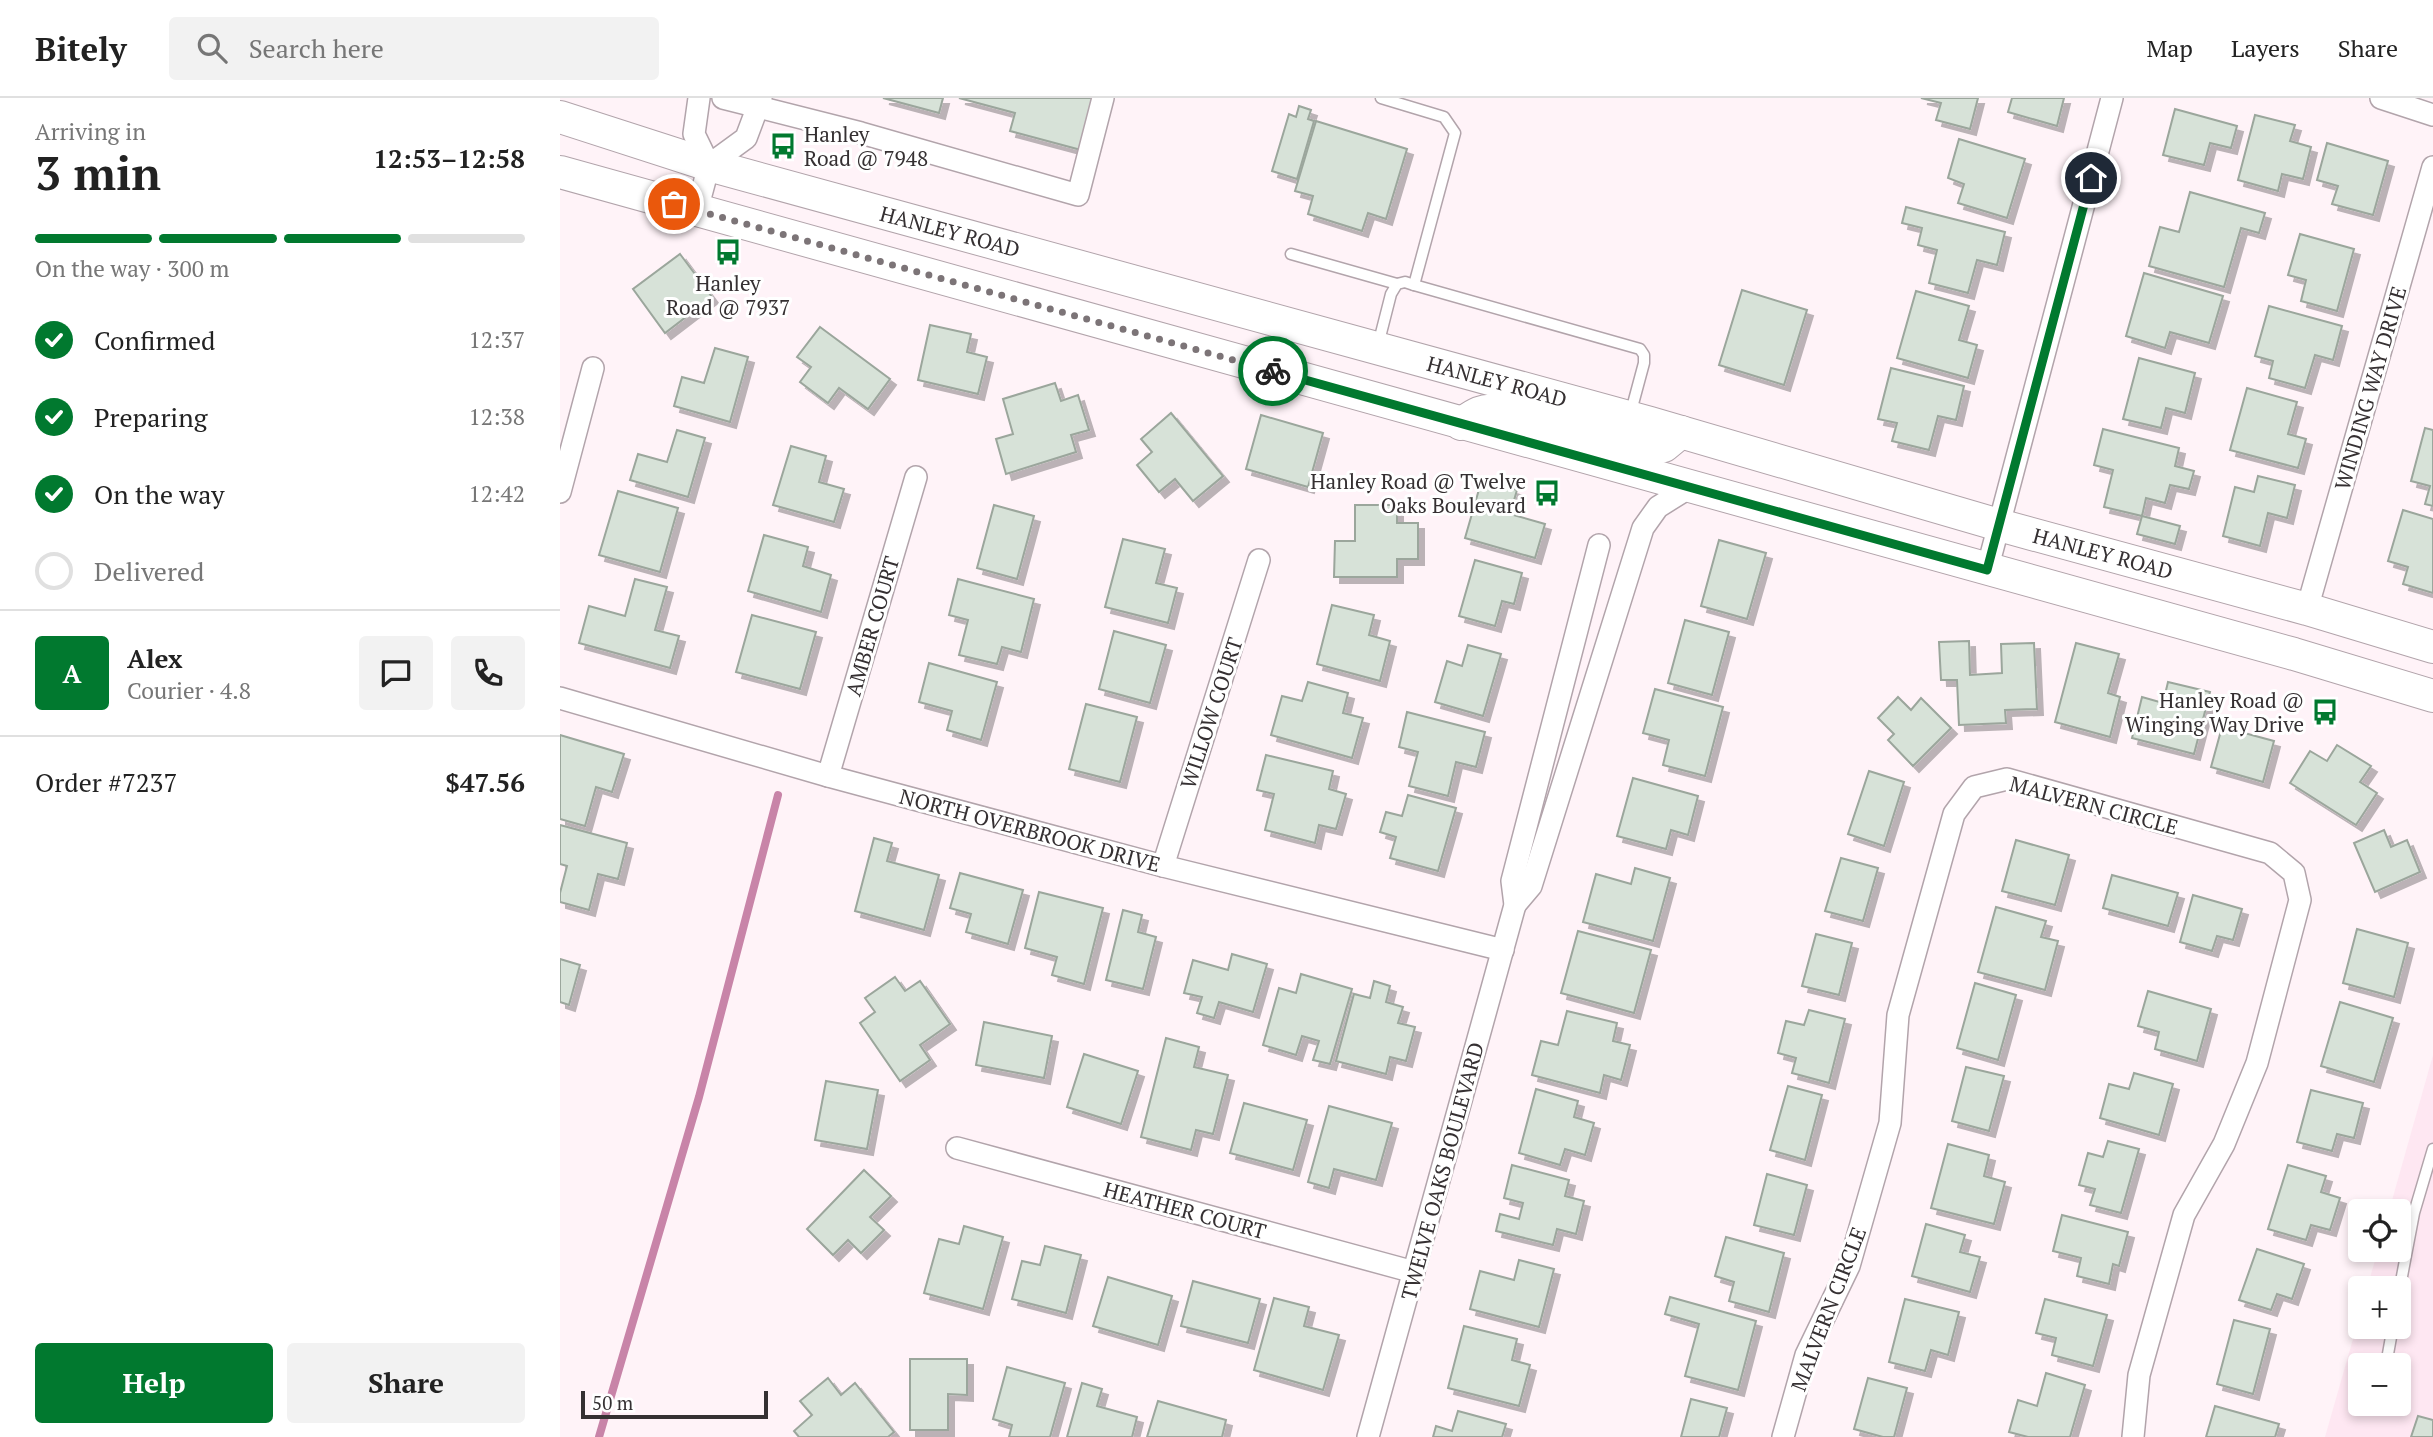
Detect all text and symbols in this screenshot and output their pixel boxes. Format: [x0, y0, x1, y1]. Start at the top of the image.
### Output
search box [169, 17, 659, 80]
text: Bitely [35, 27, 127, 70]
icon: search [193, 29, 231, 67]
text: Search here [249, 31, 384, 65]
text: Map [2146, 32, 2193, 64]
text: Layers [2231, 32, 2300, 64]
text: Share [2338, 32, 2398, 64]
text: Arriving in [35, 116, 146, 147]
place label: Hanley Road @ 7948 [804, 120, 928, 172]
bus stop icon: Hanley Road @ 7948 [768, 131, 798, 161]
text: 12:53–12:58 [373, 141, 525, 175]
text: 3 min [35, 142, 161, 203]
pin [2061, 148, 2121, 208]
icon: home [2072, 159, 2110, 197]
pin [644, 174, 704, 234]
icon: bag [655, 185, 693, 223]
street label: HANLEY ROAD [877, 199, 1023, 263]
bus stop icon: Hanley Road @ 7937 [713, 237, 743, 267]
text: On the way · 300 m [35, 253, 229, 284]
place label: Hanley Road @ 7937 [666, 269, 790, 321]
street label: WINDING WAY DRIVE [2328, 283, 2412, 493]
icon: check [35, 321, 73, 359]
text: Confirmed [94, 323, 215, 357]
text: 12:37 [468, 324, 525, 355]
courier [1238, 336, 1308, 406]
street label: HANLEY ROAD [1424, 349, 1570, 413]
icon: bike [1254, 352, 1292, 390]
icon: check [35, 398, 73, 436]
text: Preparing [94, 400, 207, 434]
text: 12:38 [468, 401, 525, 432]
place label: Hanley Road @ Twelve Oaks Boulevard [1310, 467, 1526, 519]
icon: check [35, 475, 73, 513]
text: On the way [94, 477, 225, 511]
text: 12:42 [468, 478, 525, 509]
bus stop icon: Hanley Road @ Twelve Oaks Boulevard [1532, 478, 1562, 508]
street label: HANLEY ROAD [2030, 521, 2176, 585]
street label: AMBER COURT [839, 553, 905, 699]
text: Delivered [94, 554, 204, 588]
street label: WILLOW COURT [1173, 634, 1249, 792]
button: chat [359, 636, 433, 710]
button: phone [451, 636, 525, 710]
text: Alex [127, 641, 183, 675]
text: A [63, 656, 81, 690]
text: Courier · 4.8 [127, 675, 251, 706]
place label: Hanley Road @ Winging Way Drive [2125, 686, 2304, 738]
bus stop icon: Hanley Road @ Winging Way Drive [2310, 697, 2340, 727]
text: Order #7237 [35, 765, 177, 799]
text: $47.56 [445, 765, 525, 799]
street label: MALVERN CIRCLE [2007, 769, 2181, 841]
street label: NORTH OVERBROOK DRIVE [897, 782, 1163, 878]
street label: TWELVE OAKS BOULEVARD [1394, 1039, 1490, 1303]
street label: HEATHER COURT [1101, 1175, 1269, 1245]
map controls [2348, 1199, 2411, 1416]
button: locate [2348, 1199, 2411, 1262]
street label: MALVERN CIRCLE [1784, 1223, 1872, 1395]
button: + [2348, 1276, 2411, 1339]
button: Help [35, 1343, 273, 1423]
button: Share [287, 1343, 525, 1423]
button: − [2348, 1353, 2411, 1416]
scale bar [581, 1388, 768, 1420]
text: 50 m [592, 1390, 633, 1415]

